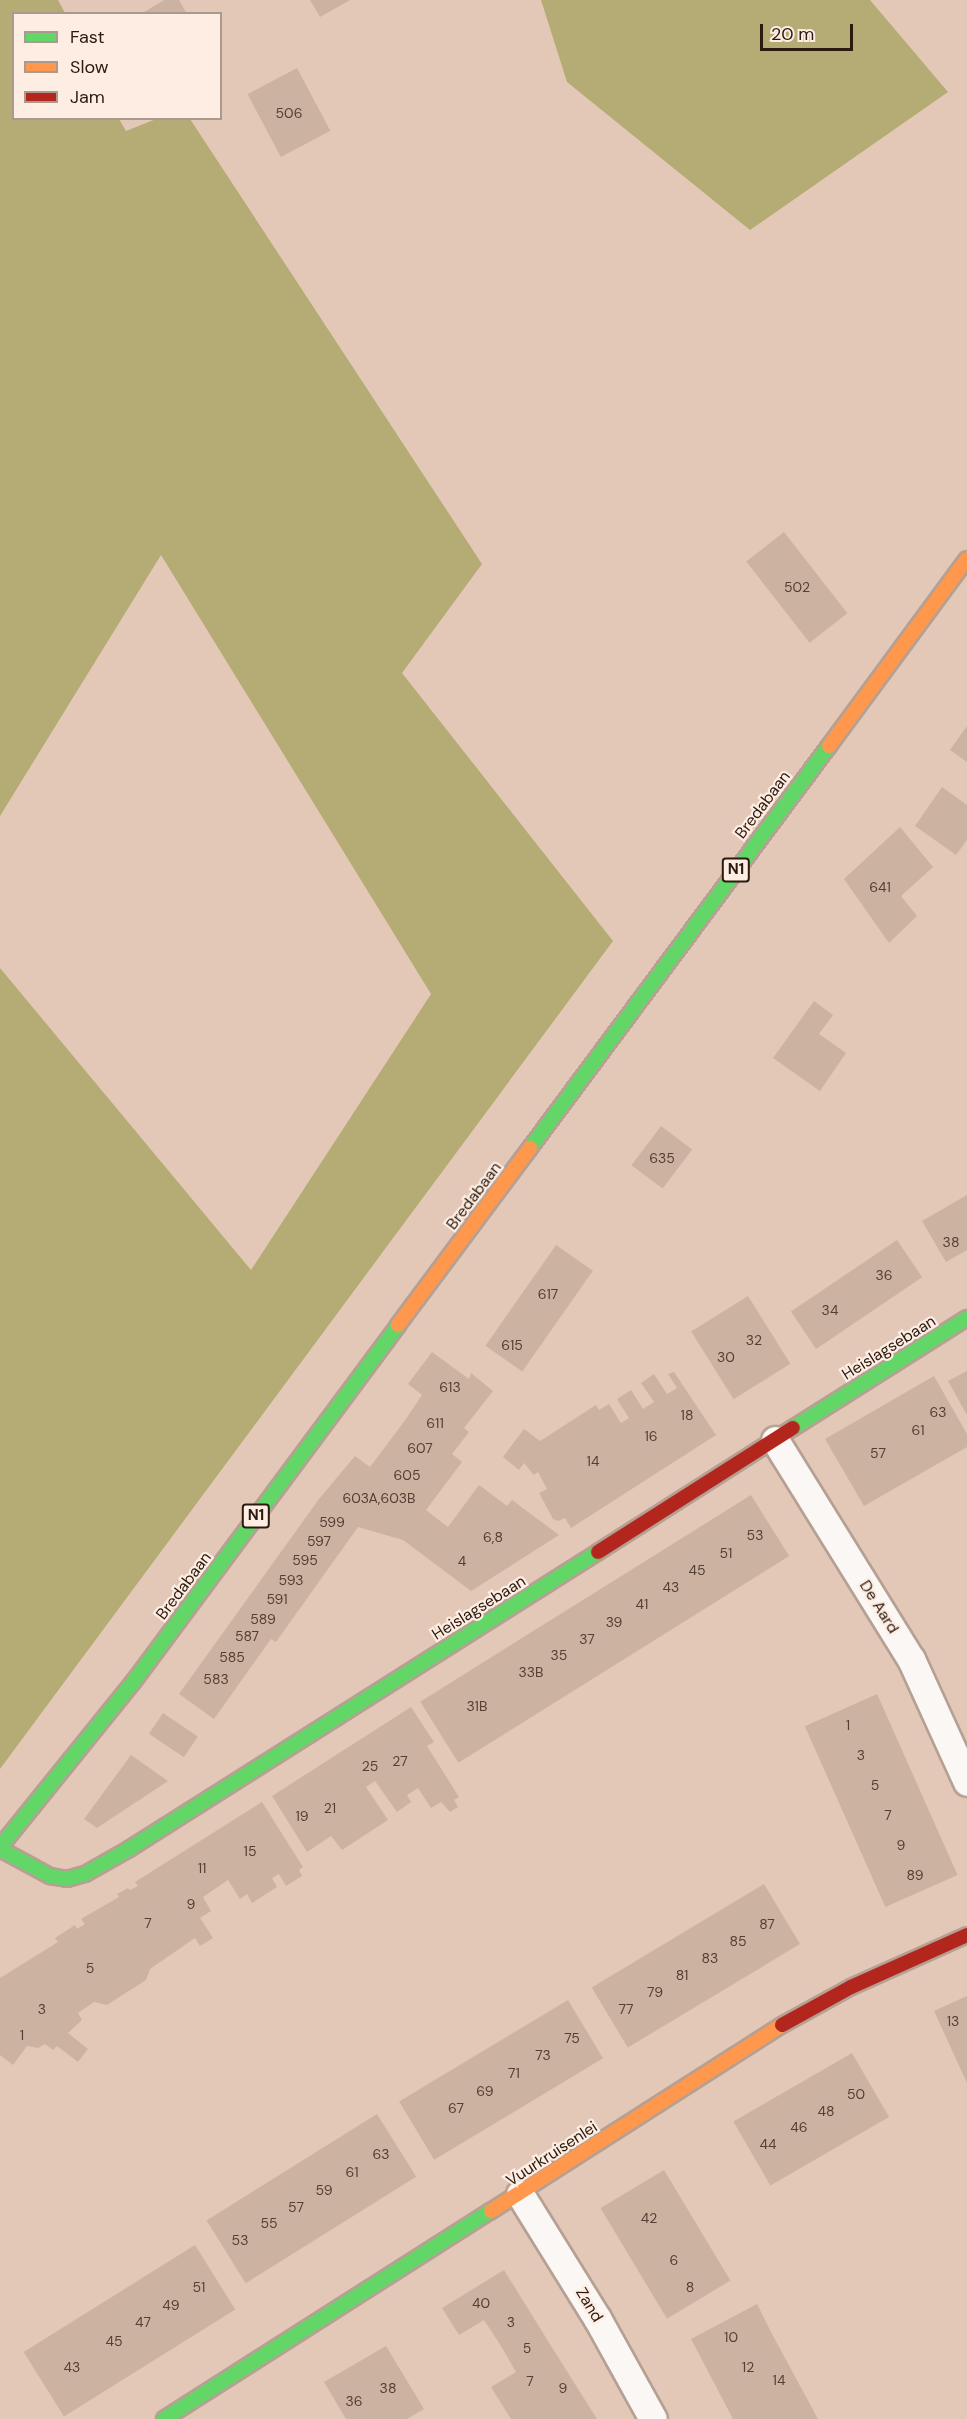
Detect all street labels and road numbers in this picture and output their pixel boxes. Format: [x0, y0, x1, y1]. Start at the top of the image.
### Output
street label: Bredabaan [731, 767, 795, 843]
road number: N1 [721, 858, 751, 882]
street label: Bredabaan [442, 1158, 506, 1234]
street label: Heislagsebaan [839, 1312, 939, 1384]
road number: N1 [241, 1504, 271, 1528]
street label: Bredabaan [152, 1548, 216, 1624]
street label: Heislagsebaan [429, 1572, 529, 1644]
street label: De Aard [855, 1577, 903, 1637]
street label: Vuurkruisenlei [503, 2117, 601, 2191]
street label: Zand [571, 2284, 607, 2326]

